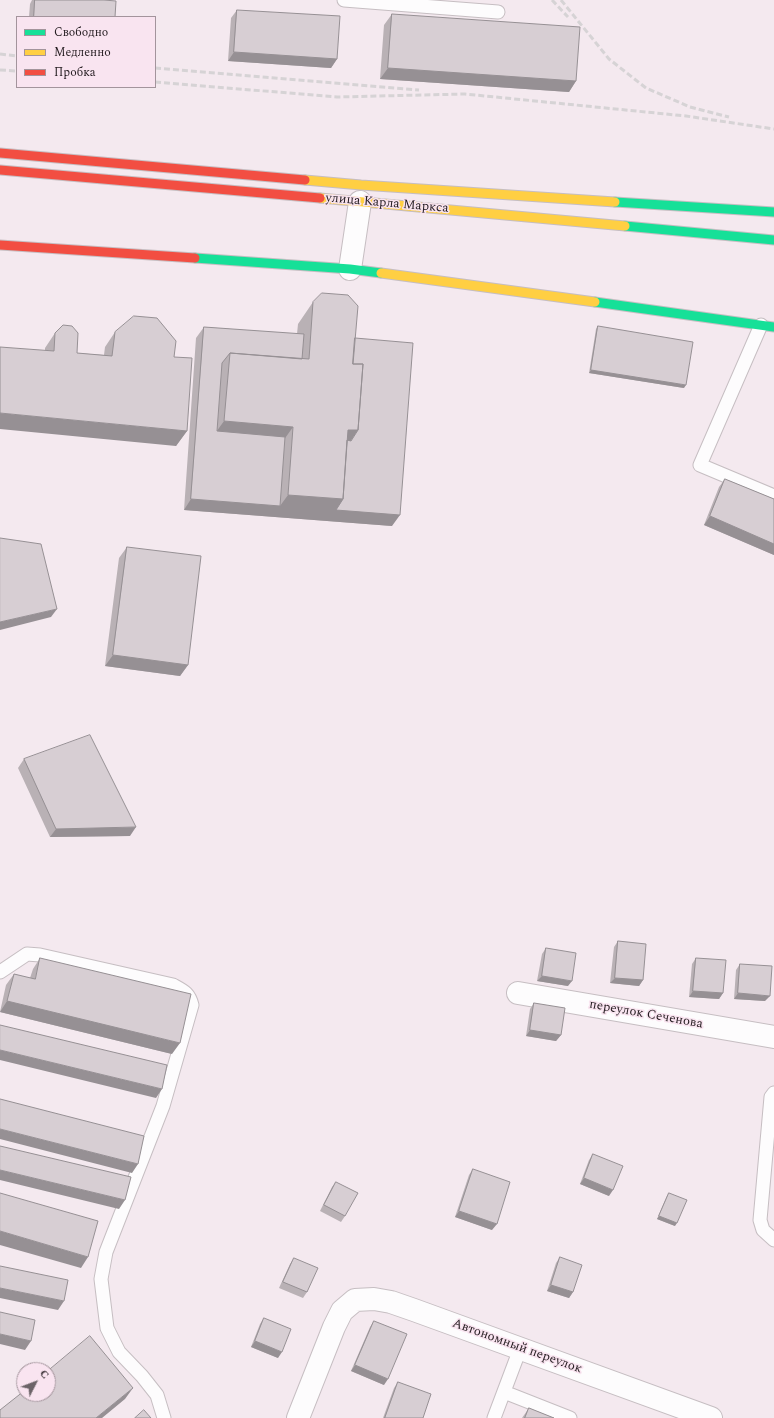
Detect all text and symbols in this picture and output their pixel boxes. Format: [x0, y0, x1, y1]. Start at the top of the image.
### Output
legend [16, 16, 156, 88]
text: Свободно [54, 23, 108, 42]
text: Медленно [54, 43, 111, 62]
text: Пробка [54, 63, 96, 82]
street label: улица Карла Маркса [325, 191, 449, 217]
street label: переулок Сеченова [588, 997, 704, 1033]
street label: Автономный переулок [450, 1316, 584, 1378]
north arrow [16, 1362, 56, 1402]
text: С [36, 1366, 53, 1383]

